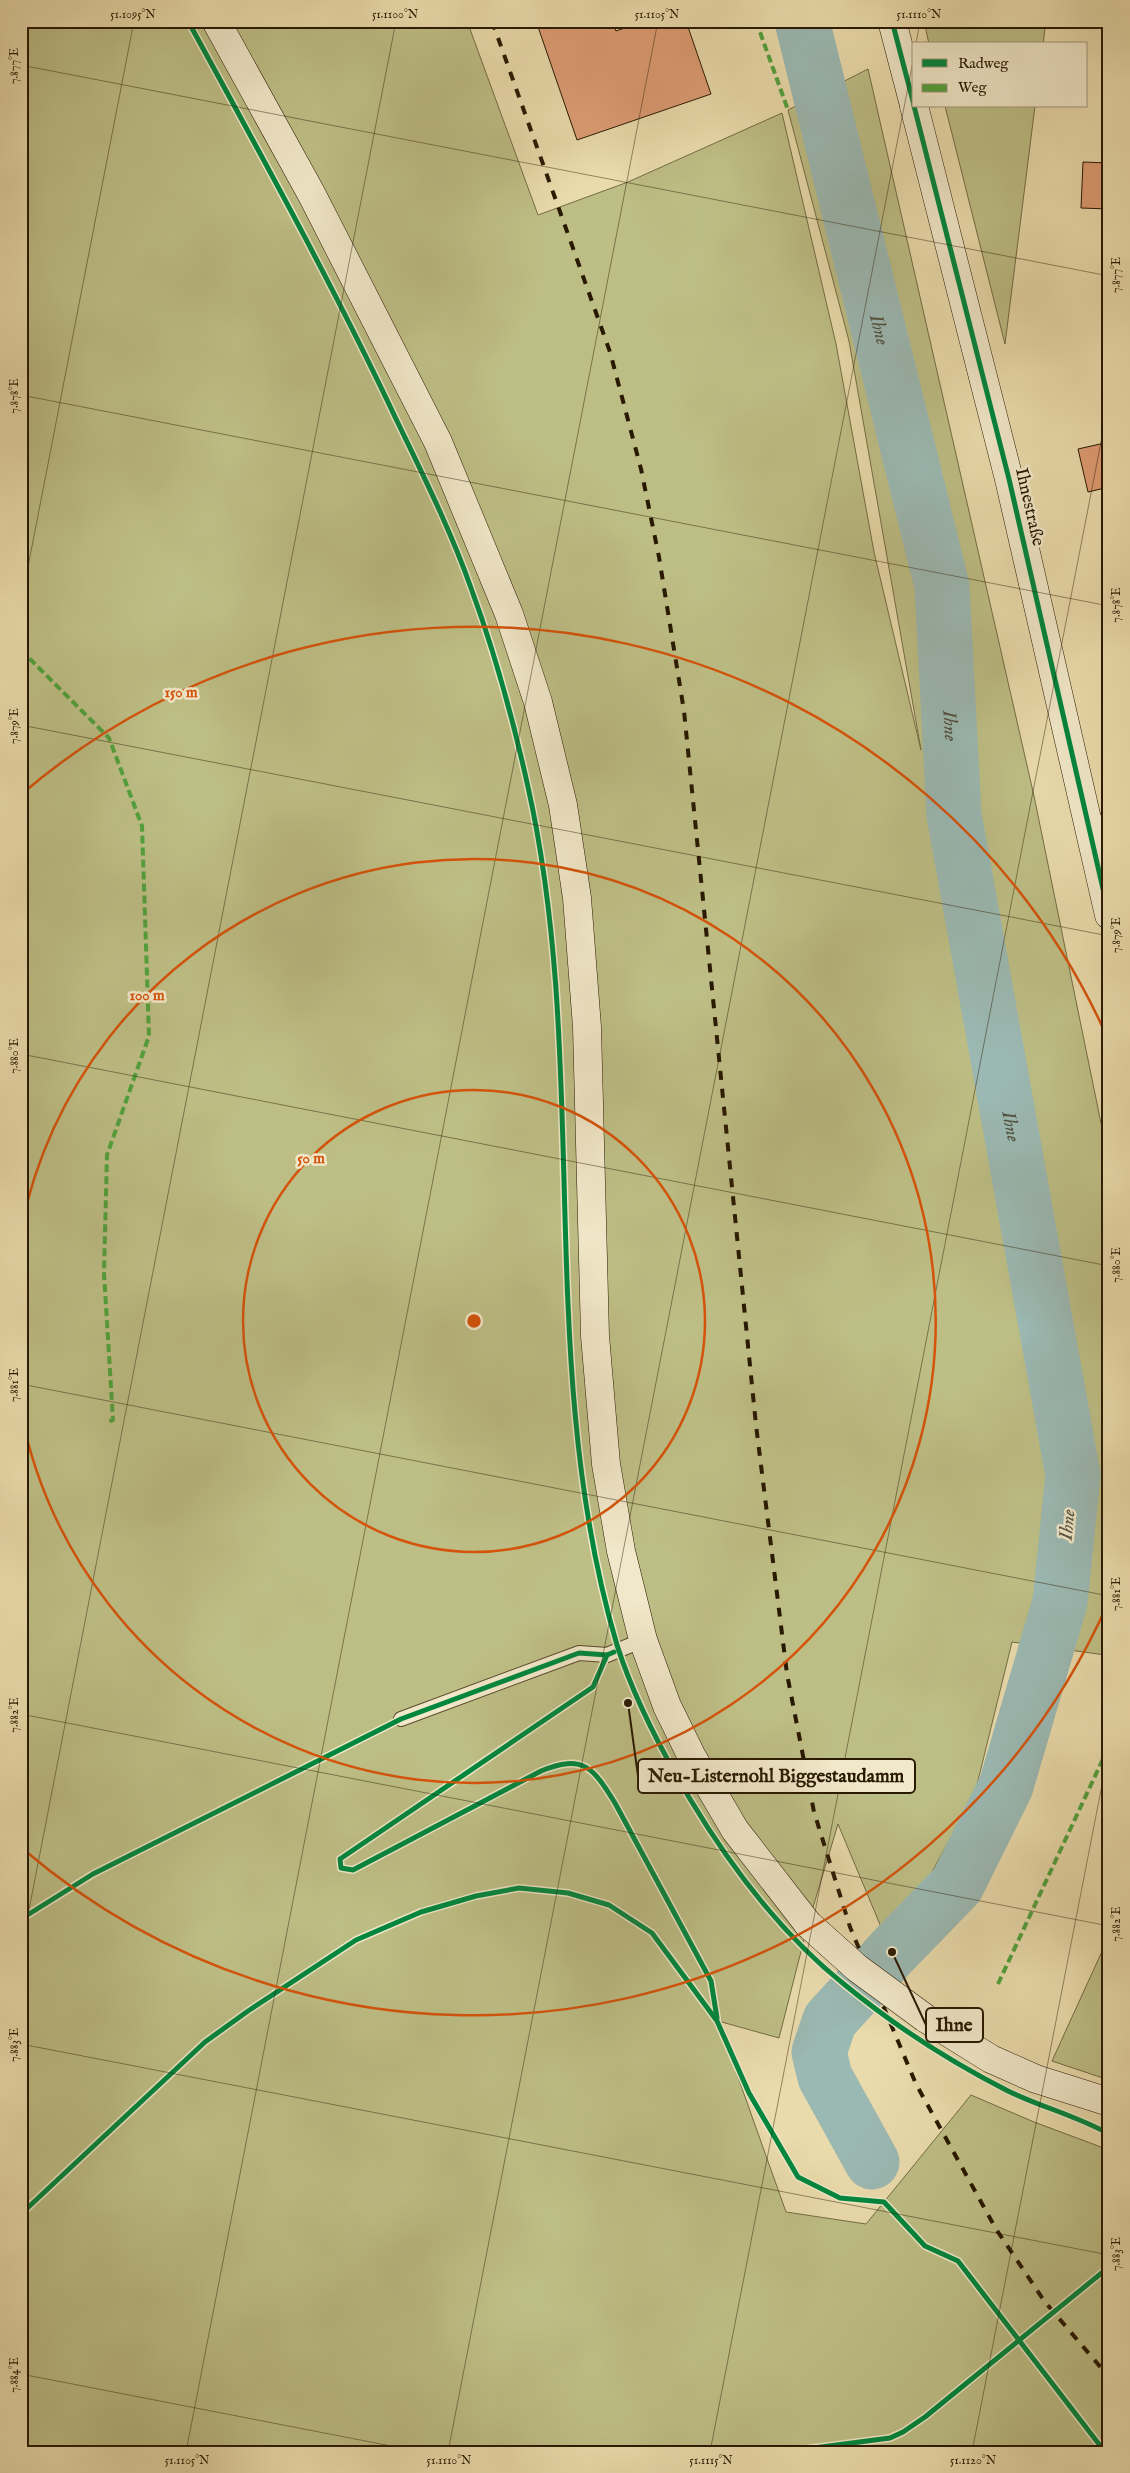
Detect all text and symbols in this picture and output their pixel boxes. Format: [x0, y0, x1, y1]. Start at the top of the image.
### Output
text: 51.1095°N [110, 7, 156, 22]
text: 51.1100°N [372, 7, 419, 22]
text: 51.1105°N [635, 7, 680, 22]
text: 51.1110°N [897, 7, 942, 22]
legend [912, 42, 1088, 108]
text: 7.877°E [7, 48, 22, 84]
text: Radweg [958, 54, 1009, 73]
text: Weg [958, 78, 987, 97]
text: 7.877°E [1109, 257, 1124, 293]
water label: Ihne [863, 311, 894, 348]
text: 7.878°E [7, 378, 22, 414]
street label: Ihnestraße [1009, 466, 1049, 548]
text: 7.878°E [1109, 587, 1124, 623]
text: 150 m [164, 683, 198, 702]
text: 7.879°E [7, 708, 22, 744]
water label: Ihne [936, 709, 962, 742]
text: 7.879°E [1109, 917, 1124, 953]
text: 100 m [129, 986, 165, 1005]
text: 7.880°E [7, 1038, 22, 1074]
water label: Ihne [995, 1108, 1025, 1145]
text: 50 m [297, 1149, 325, 1168]
text: 7.880°E [1109, 1247, 1124, 1283]
centre of rings [465, 1312, 483, 1330]
text: 7.881°E [7, 1368, 22, 1402]
water label: Ihne [1054, 1508, 1082, 1543]
text: 7.881°E [1109, 1577, 1124, 1611]
text: 7.882°E [7, 1697, 22, 1733]
callout: Neu-Listernohl Biggestaudamm [638, 1759, 915, 1793]
text: Neu-Listernohl Biggestaudamm [647, 1765, 905, 1789]
text: 7.882°E [1109, 1906, 1124, 1942]
callout: Ihne [926, 2008, 983, 2042]
text: Ihne [935, 2014, 973, 2038]
text: 7.883°E [7, 2028, 22, 2062]
text: 7.883°E [1109, 2237, 1124, 2271]
text: 7.884°E [7, 2357, 22, 2393]
text: 51.1105°N [165, 2453, 210, 2468]
text: 51.1110°N [427, 2453, 472, 2468]
text: 51.1115°N [689, 2453, 733, 2468]
text: 51.1120°N [950, 2453, 997, 2468]

